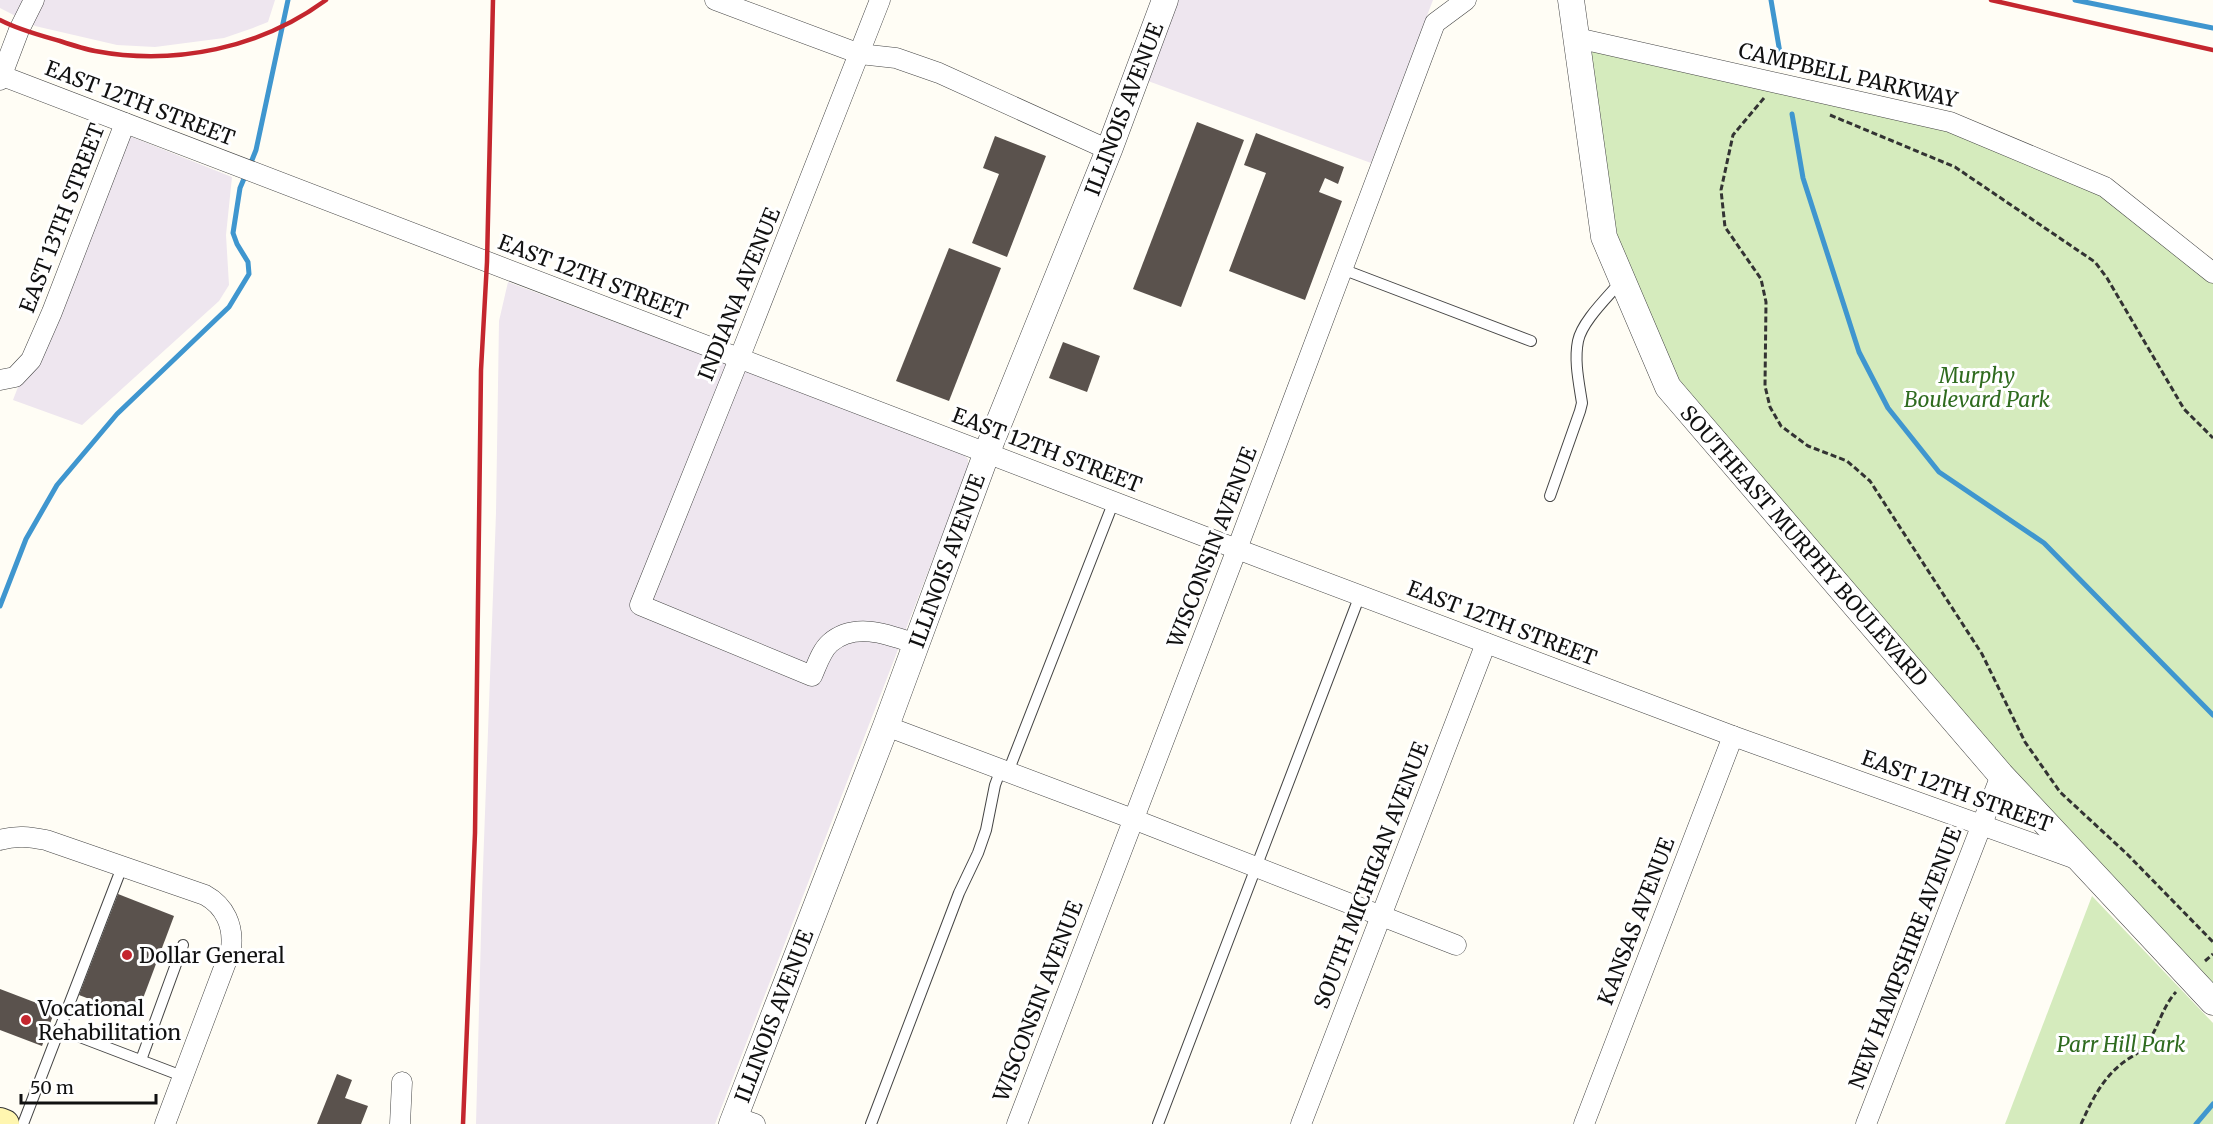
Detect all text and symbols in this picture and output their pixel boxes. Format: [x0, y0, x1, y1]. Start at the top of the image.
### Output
street label: ILLINOIS AVENUE [1079, 18, 1170, 199]
street label: CAMPBELL PARKWAY [1736, 37, 1961, 113]
street label: EAST 12TH STREET [41, 54, 239, 152]
street label: EAST 13TH STREET [14, 119, 111, 316]
street label: INDIANA AVENUE [692, 203, 786, 384]
street label: EAST 12TH STREET [494, 228, 692, 326]
park label: Murphy Boulevard Park [1904, 362, 2051, 413]
street label: SOUTHEAST MURPHY BOULEVARD [1674, 400, 1934, 692]
street label: EAST 12TH STREET [948, 401, 1146, 499]
street label: WISCONSIN AVENUE [1161, 442, 1263, 652]
street label: ILLINOIS AVENUE [903, 470, 991, 652]
street label: EAST 12TH STREET [1403, 574, 1601, 672]
street label: SOUTH MICHIGAN AVENUE [1308, 737, 1435, 1012]
street label: EAST 12TH STREET [1858, 744, 2057, 838]
street label: NEW HAMPSHIRE AVENUE [1843, 823, 1968, 1093]
street label: KANSAS AVENUE [1592, 833, 1681, 1009]
street label: WISCONSIN AVENUE [987, 896, 1089, 1106]
street label: ILLINOIS AVENUE [729, 925, 820, 1106]
place label: Dollar General [139, 942, 285, 969]
marker: Dollar General [120, 948, 134, 962]
place label: Vocational Rehabilitation [37, 995, 181, 1046]
marker: Vocational Rehabilitation [19, 1013, 33, 1027]
park label: Parr Hill Park [2057, 1031, 2186, 1058]
scale bar [21, 1067, 156, 1105]
text: 50 m [30, 1076, 74, 1099]

